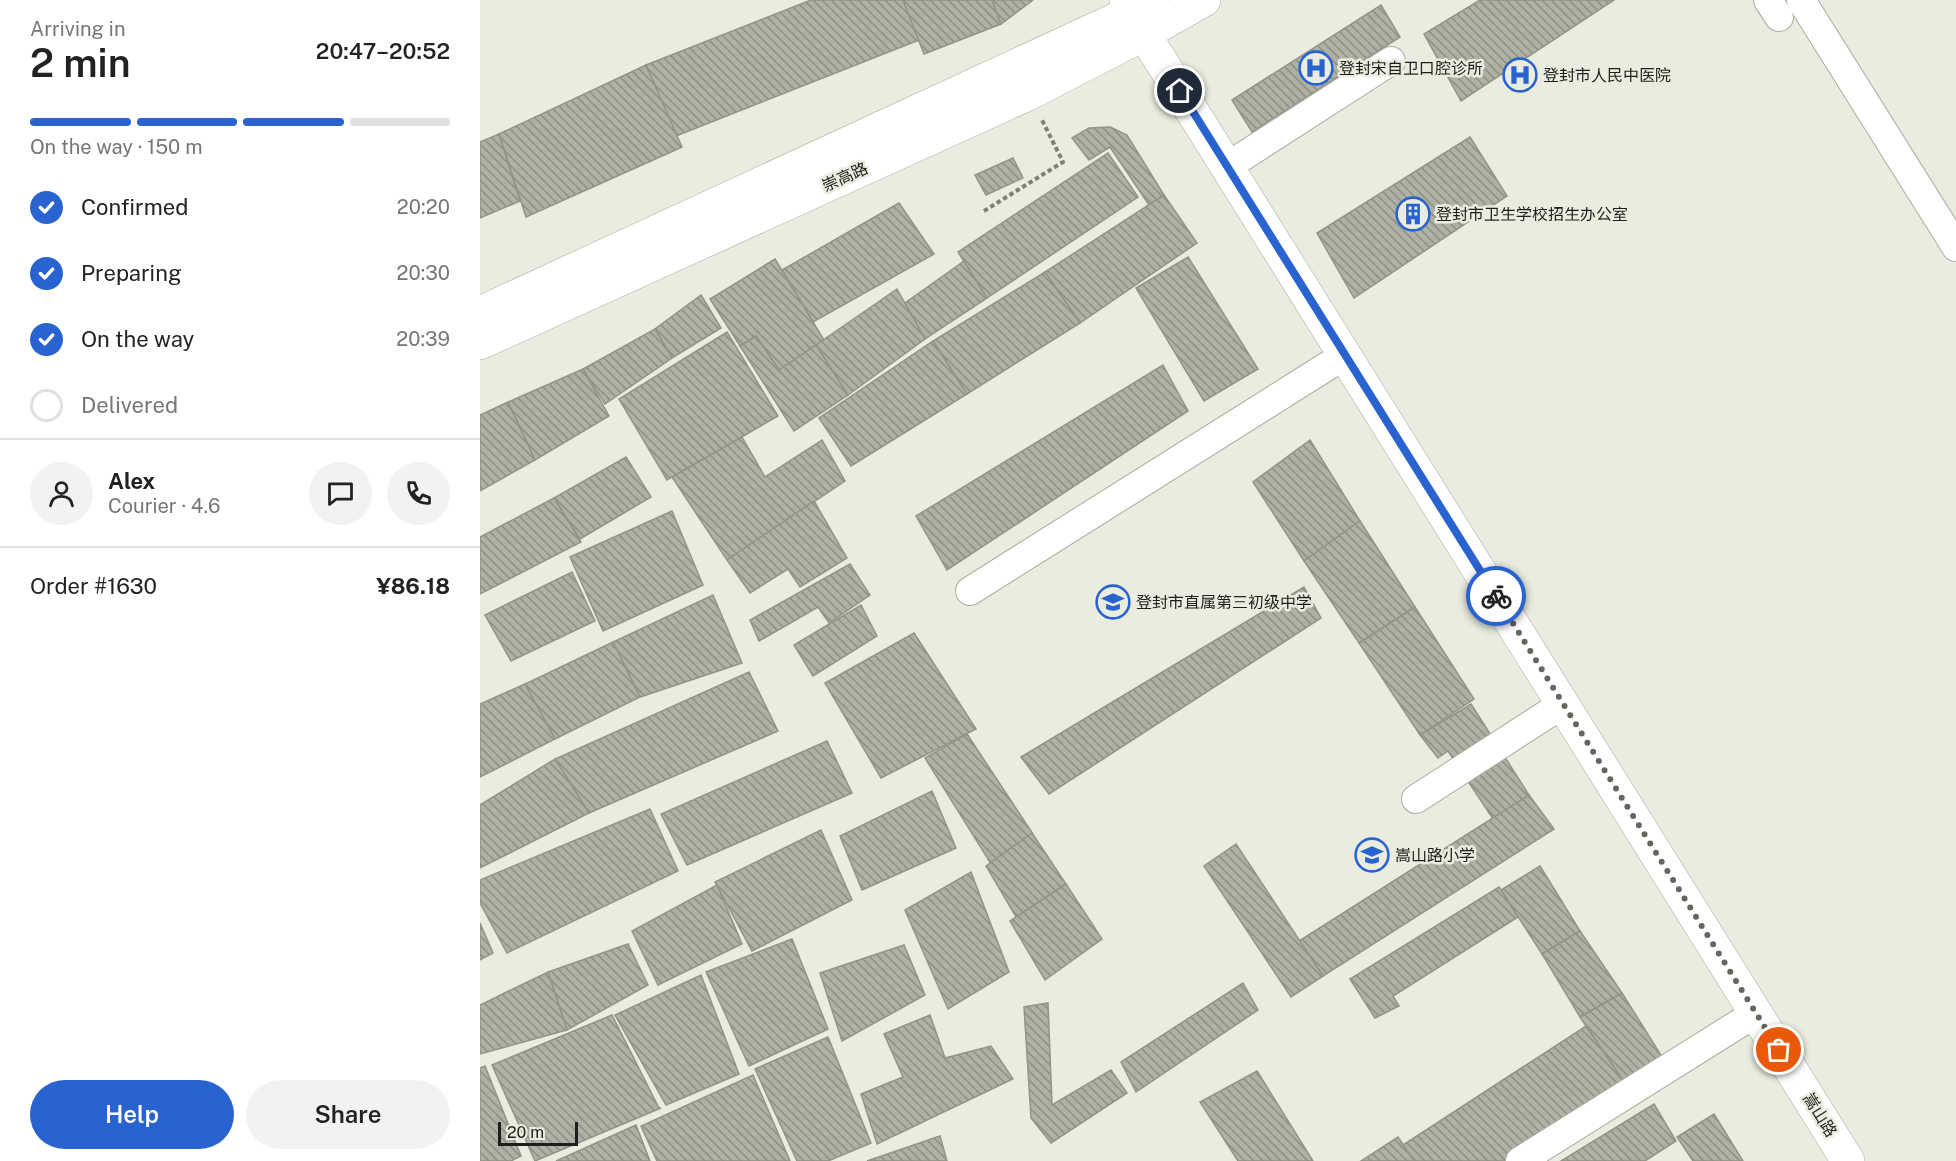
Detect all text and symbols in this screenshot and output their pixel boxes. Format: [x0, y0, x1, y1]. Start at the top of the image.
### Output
text: Arriving in [30, 17, 125, 41]
text: 20:47–20:52 [316, 38, 450, 64]
text: 2 min [30, 40, 131, 86]
hospital icon: 登封宋自卫口腔诊所 [1298, 50, 1334, 86]
hospital icon: 登封市人民中医院 [1502, 57, 1538, 93]
place label: 登封宋自卫口腔诊所 [1339, 59, 1483, 78]
pin [1154, 65, 1205, 116]
place label: 登封市人民中医院 [1543, 66, 1671, 85]
icon: home [1163, 74, 1196, 107]
text: On the way · 150 m [30, 135, 202, 159]
street label: 崇高路 [819, 159, 871, 195]
icon: check [30, 191, 63, 224]
text: Confirmed [81, 194, 188, 220]
text: 20:20 [397, 195, 450, 219]
building icon: 登封市卫生学校招生办公室 [1395, 196, 1431, 232]
place label: 登封市卫生学校招生办公室 [1436, 205, 1628, 224]
icon: check [30, 257, 63, 290]
text: Preparing [81, 260, 182, 286]
text: 20:30 [397, 261, 450, 285]
icon: check [30, 323, 63, 356]
text: On the way [81, 326, 194, 352]
text: 20:39 [396, 327, 450, 351]
text: Delivered [81, 392, 178, 418]
button: person [30, 462, 93, 525]
button: chat [309, 462, 372, 525]
button: phone [387, 462, 450, 525]
text: Alex [108, 468, 155, 494]
text: Courier · 4.6 [108, 494, 220, 518]
courier [1466, 566, 1526, 626]
text: Order #1630 [30, 573, 157, 599]
text: ¥86.18 [376, 573, 450, 599]
icon: bike [1480, 580, 1513, 613]
school or university icon: 登封市直属第三初级中学 [1095, 584, 1131, 620]
place label: 登封市直属第三初级中学 [1136, 593, 1312, 612]
school or university icon: 嵩山路小学 [1354, 837, 1390, 873]
place label: 嵩山路小学 [1395, 846, 1475, 865]
pin [1753, 1024, 1804, 1075]
icon: bag [1762, 1033, 1795, 1066]
button: Help [30, 1080, 234, 1149]
button: Share [246, 1080, 450, 1149]
street label: 嵩山路 [1799, 1090, 1841, 1140]
scale bar [498, 1119, 578, 1146]
text: 20 m [507, 1123, 544, 1142]

